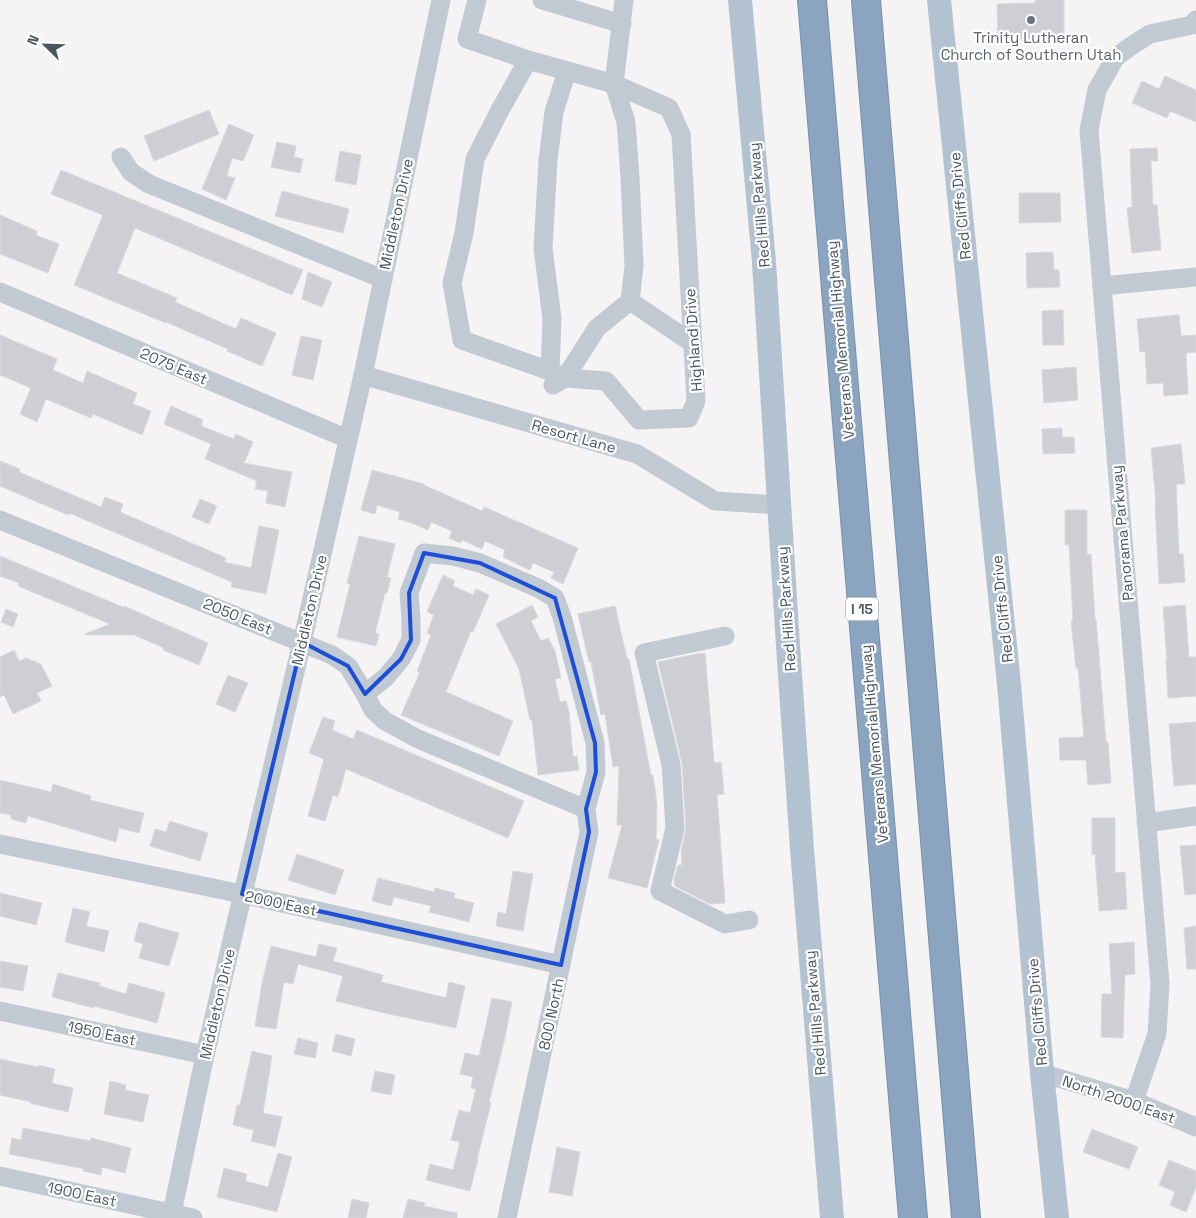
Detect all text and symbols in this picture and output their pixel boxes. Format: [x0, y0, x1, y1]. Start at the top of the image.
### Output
marker: Trinity Lutheran Church of Southern Utah [1025, 14, 1037, 26]
north arrow [20, 20, 70, 70]
place label: Trinity Lutheran Church of Southern Utah [941, 28, 1121, 64]
text: N [23, 32, 43, 48]
street label: Red Hills Parkway [744, 142, 774, 268]
street label: Red Cliffs Drive [945, 151, 975, 261]
street label: Middleton Drive [375, 157, 417, 271]
street label: Veterans Memorial Highway [822, 240, 858, 440]
street label: Highland Drive [680, 288, 706, 392]
street label: 2075 East [137, 343, 211, 389]
street label: Resort Lane [530, 415, 618, 457]
street label: Panorama Parkway [1107, 464, 1137, 602]
street label: Red Hills Parkway [772, 546, 800, 672]
street label: Middleton Drive [287, 553, 331, 667]
street label: Red Cliffs Drive [987, 554, 1017, 664]
street label: 2050 East [201, 594, 275, 638]
road number: I 15 [846, 598, 878, 620]
street label: Veterans Memorial Highway [856, 644, 892, 844]
street label: 2000 East [243, 886, 319, 920]
street label: Middleton Drive [195, 947, 239, 1061]
street label: Red Hills Parkway [800, 950, 830, 1076]
street label: Red Cliffs Drive [1023, 957, 1051, 1067]
street label: 800 North [534, 976, 568, 1052]
street label: 1950 East [66, 1016, 138, 1050]
street label: North 2000 East [1060, 1071, 1178, 1127]
street label: 1900 East [46, 1177, 118, 1211]

